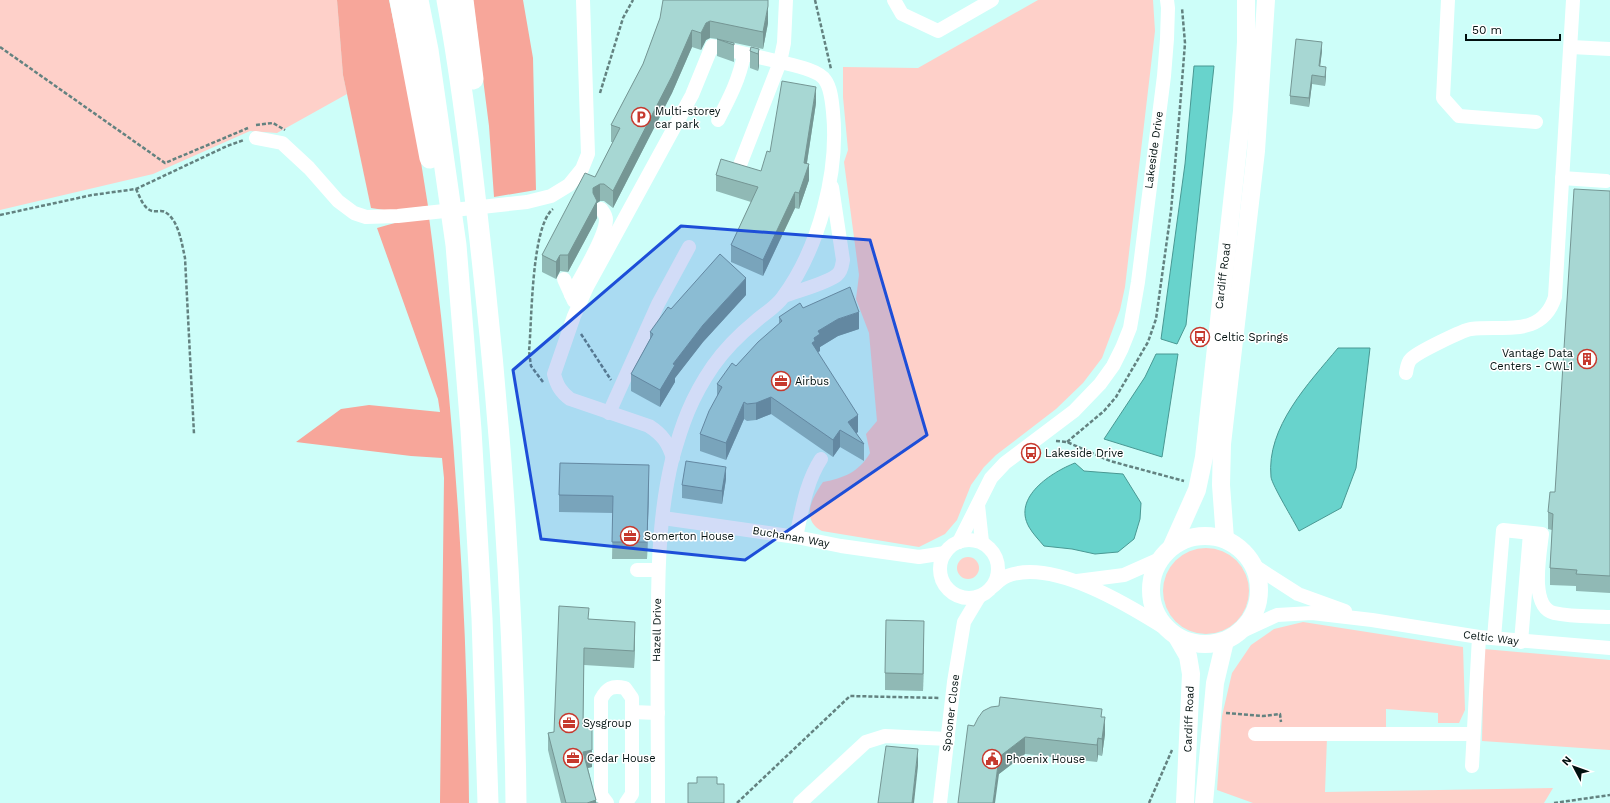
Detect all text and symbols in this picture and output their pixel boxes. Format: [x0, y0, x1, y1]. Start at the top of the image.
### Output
scale bar [1466, 16, 1560, 42]
text: 50 m [1472, 23, 1502, 37]
place label: Multi-storey car park [655, 105, 721, 131]
parking icon: Multi-storey car park [630, 106, 652, 128]
street label: Lakeside Drive [1142, 110, 1166, 190]
street label: Cardiff Road [1212, 242, 1234, 310]
bus stop icon: Celtic Springs [1189, 326, 1211, 348]
place label: Celtic Springs [1214, 331, 1288, 344]
place label: Vantage Data Centers - CWL1 [1490, 347, 1573, 373]
building icon: Vantage Data Centers - CWL1 [1576, 348, 1598, 370]
office icon: Airbus [770, 370, 792, 392]
place label: Airbus [795, 375, 829, 388]
bus stop icon: Lakeside Drive [1020, 442, 1042, 464]
place label: Lakeside Drive [1045, 447, 1123, 460]
street label: Buchanan Way [751, 524, 831, 550]
office icon: Somerton House [619, 525, 641, 547]
place label: Somerton House [644, 530, 734, 543]
street label: Hazell Drive [650, 598, 664, 662]
street label: Celtic Way [1462, 628, 1520, 648]
street label: Spooner Close [940, 674, 962, 752]
street label: Cardiff Road [1181, 685, 1197, 753]
office icon: Sysgroup [558, 712, 580, 734]
place label: Sysgroup [583, 717, 632, 730]
office icon: Cedar House [562, 747, 584, 769]
north arrow [1554, 747, 1594, 787]
public building icon: Phoenix House [981, 748, 1003, 770]
place label: Cedar House [587, 752, 656, 765]
place label: Phoenix House [1006, 753, 1085, 766]
text: N [1559, 753, 1574, 768]

